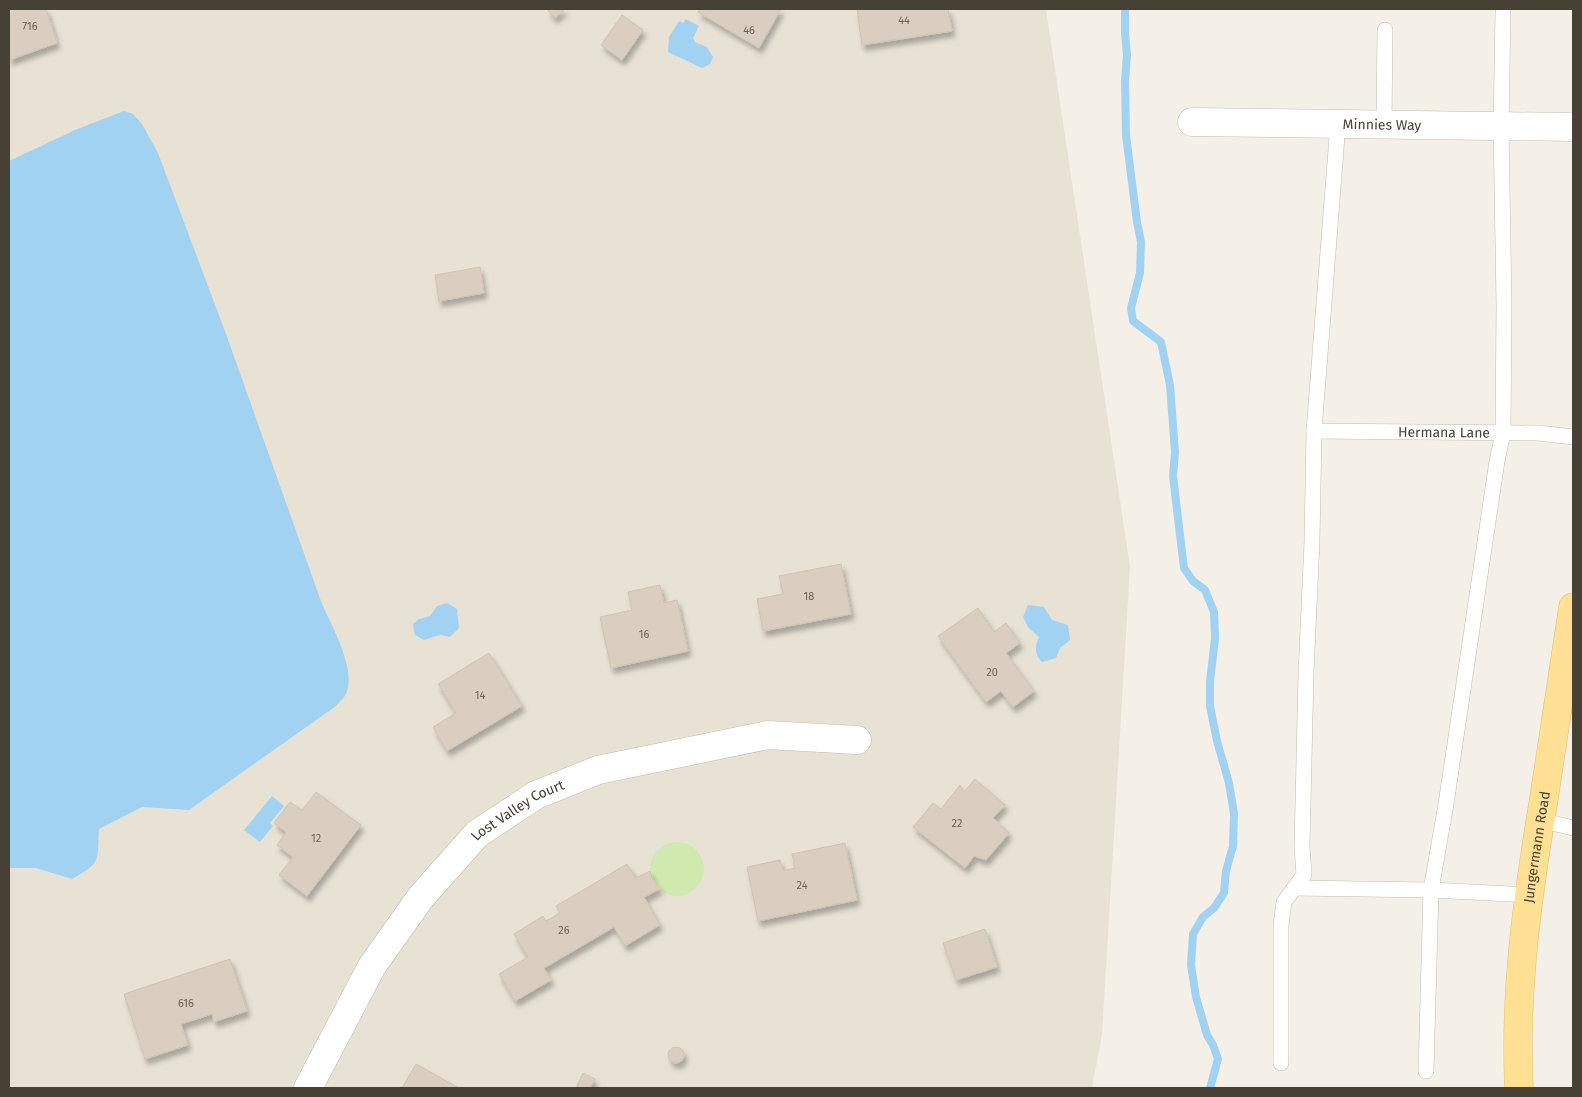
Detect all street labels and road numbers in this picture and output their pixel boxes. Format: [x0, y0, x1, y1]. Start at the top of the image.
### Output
street label: Minnies Way [1343, 115, 1422, 134]
street label: Hermana Lane [1398, 423, 1490, 441]
street label: Lost Valley Court [467, 776, 567, 844]
street label: Jungermann Road [1520, 790, 1553, 904]

